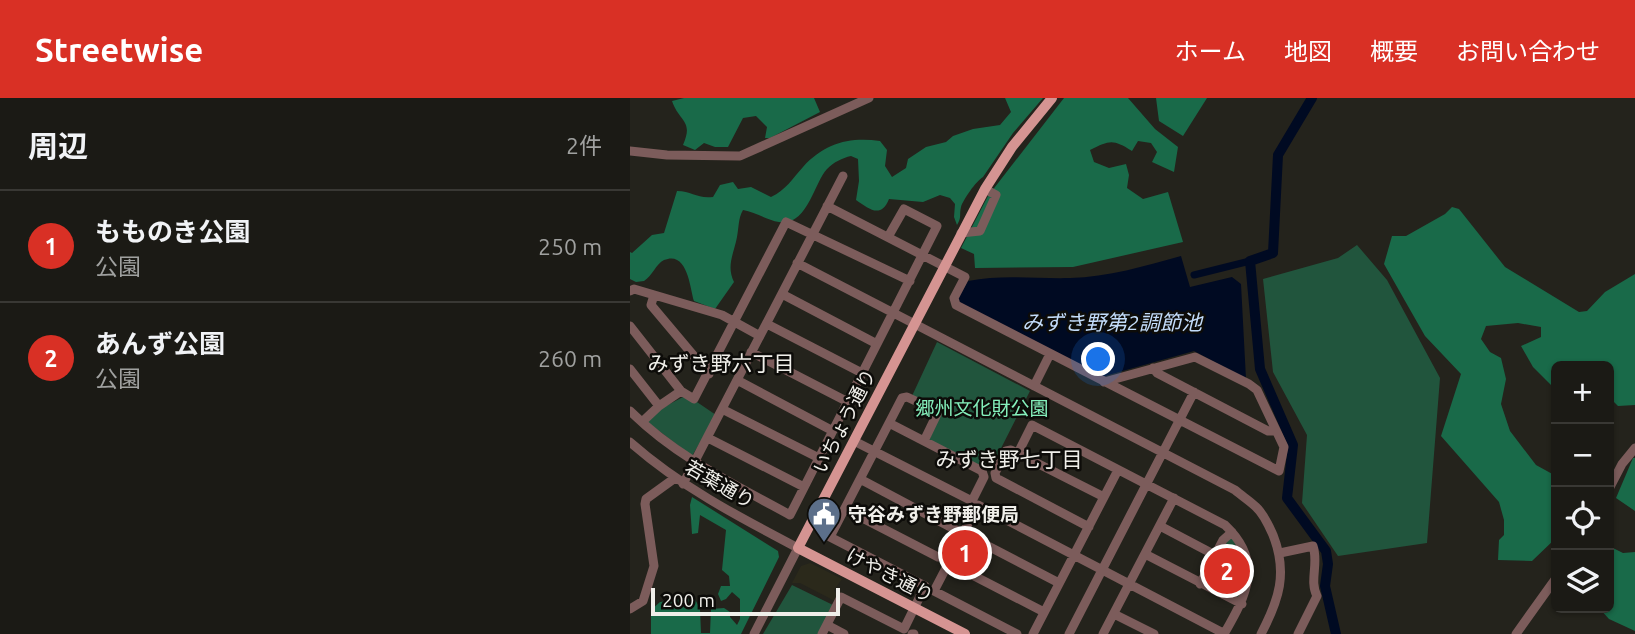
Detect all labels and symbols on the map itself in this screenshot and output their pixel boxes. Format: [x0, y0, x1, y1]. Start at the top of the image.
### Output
water label: みずき野第2調節池 [1022, 310, 1204, 334]
your location [1081, 342, 1115, 376]
district label: みずき野六丁目 [648, 351, 795, 375]
street label: いちょう通り [808, 365, 880, 477]
park label: 郷州文化財公園 [915, 397, 1049, 419]
district label: みずき野七丁目 [936, 447, 1083, 471]
street label: 若葉通り [682, 455, 758, 513]
public building icon: 守谷みずき野郵便局 [805, 495, 843, 544]
place label: 守谷みずき野郵便局 [848, 503, 1019, 525]
pin: 1 [942, 527, 988, 579]
street label: けやき通り [843, 544, 937, 606]
pin: 2 [1204, 545, 1250, 597]
scale bar [651, 585, 840, 617]

